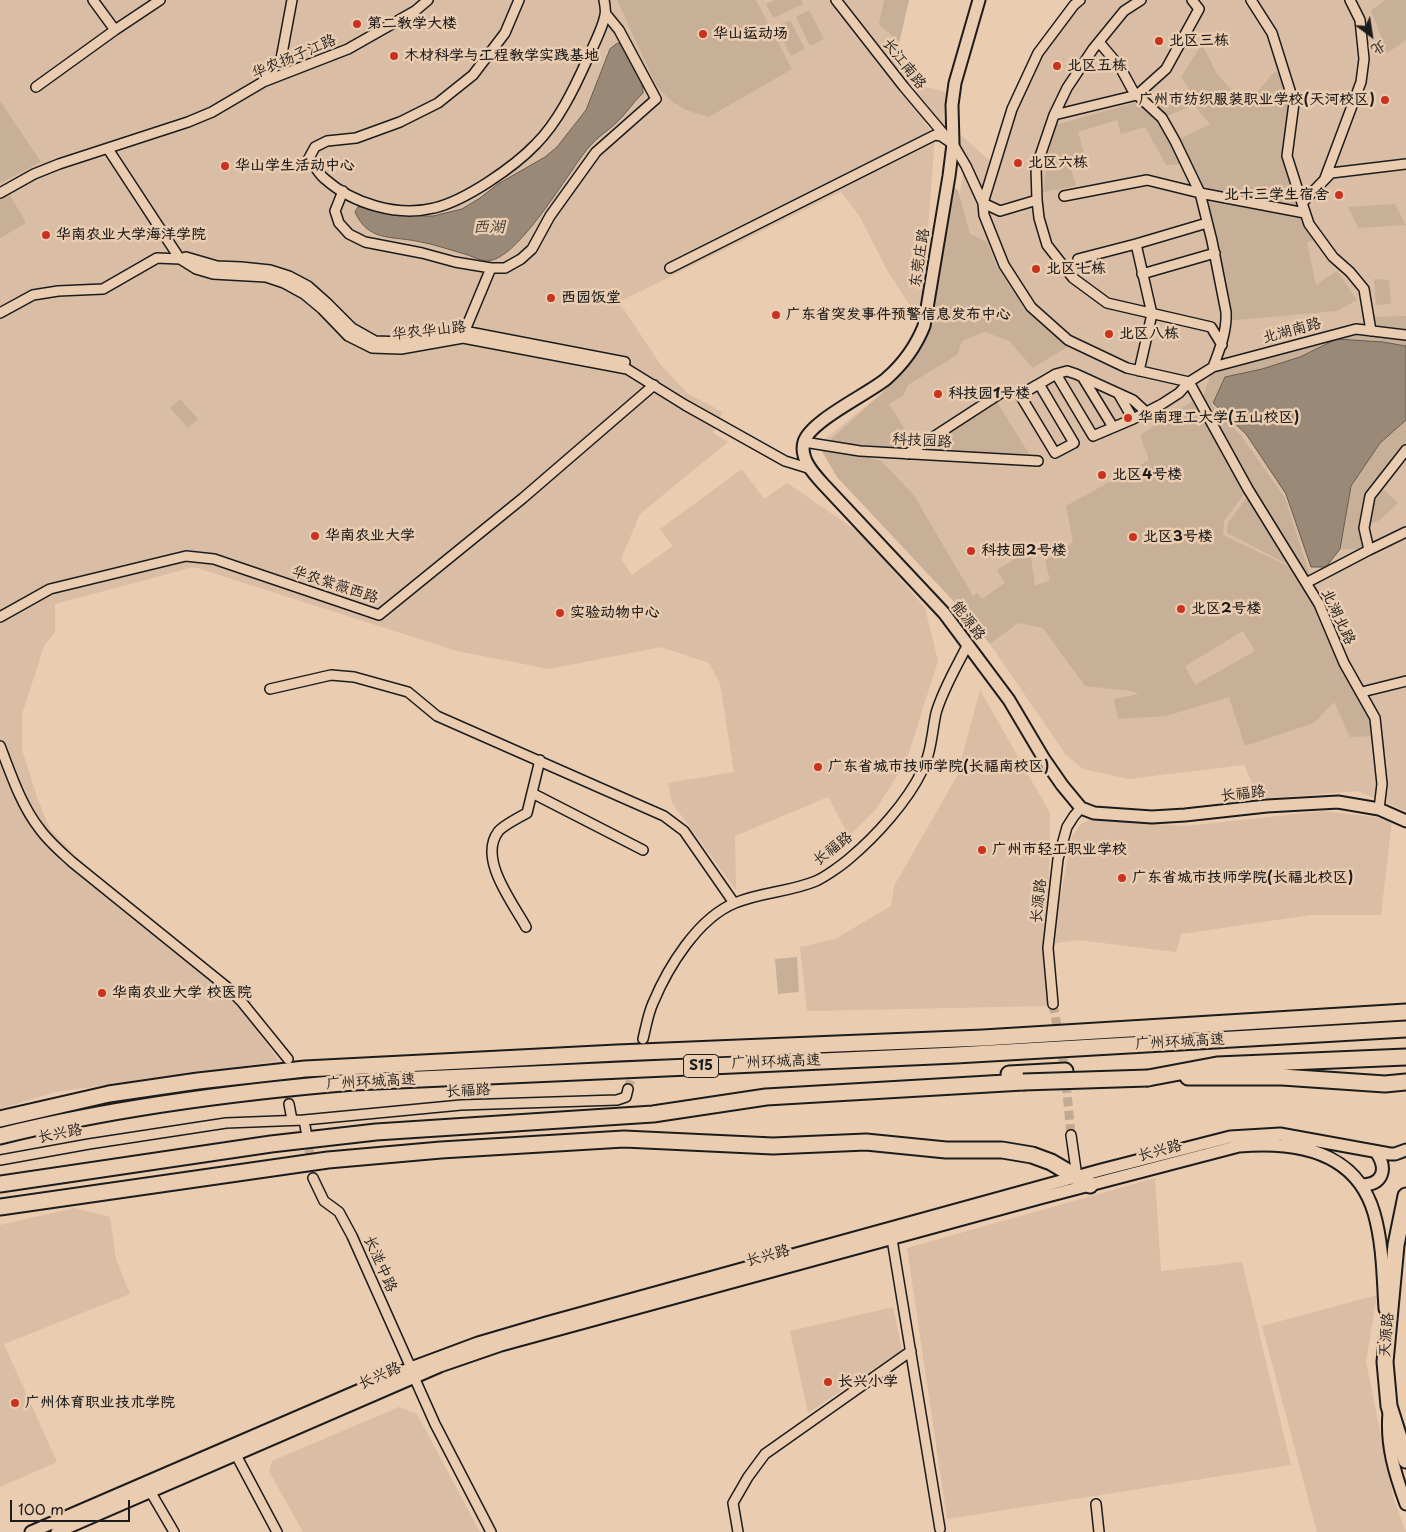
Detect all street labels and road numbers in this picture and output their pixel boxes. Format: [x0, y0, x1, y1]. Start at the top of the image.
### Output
street label: 华农扬子江路 [249, 31, 339, 83]
street label: 长江南路 [878, 35, 930, 93]
street label: 东莞庄路 [906, 227, 934, 289]
street label: 北湖南路 [1261, 315, 1323, 347]
street label: 华农华山路 [391, 318, 467, 344]
street label: 科技园路 [892, 430, 952, 452]
street label: 华农紫薇西路 [289, 563, 381, 607]
street label: 北湖北路 [1317, 586, 1359, 648]
street label: 能源路 [947, 598, 989, 644]
street label: 长福路 [1220, 783, 1266, 805]
street label: 长福路 [810, 828, 856, 870]
street label: 长源路 [1028, 878, 1050, 924]
street label: 广州环城高速 [1135, 1031, 1225, 1053]
street label: 广州环城高速 [731, 1051, 821, 1073]
road number: S15 [684, 1054, 718, 1078]
street label: 广州环城高速 [326, 1071, 416, 1093]
street label: 长福路 [445, 1081, 491, 1101]
street label: 长兴路 [36, 1121, 84, 1147]
street label: 长兴路 [1136, 1136, 1184, 1166]
street label: 长湴中路 [360, 1233, 400, 1295]
street label: 长兴路 [744, 1241, 792, 1271]
street label: 天源路 [1376, 1312, 1398, 1358]
street label: 长兴路 [356, 1359, 404, 1393]

